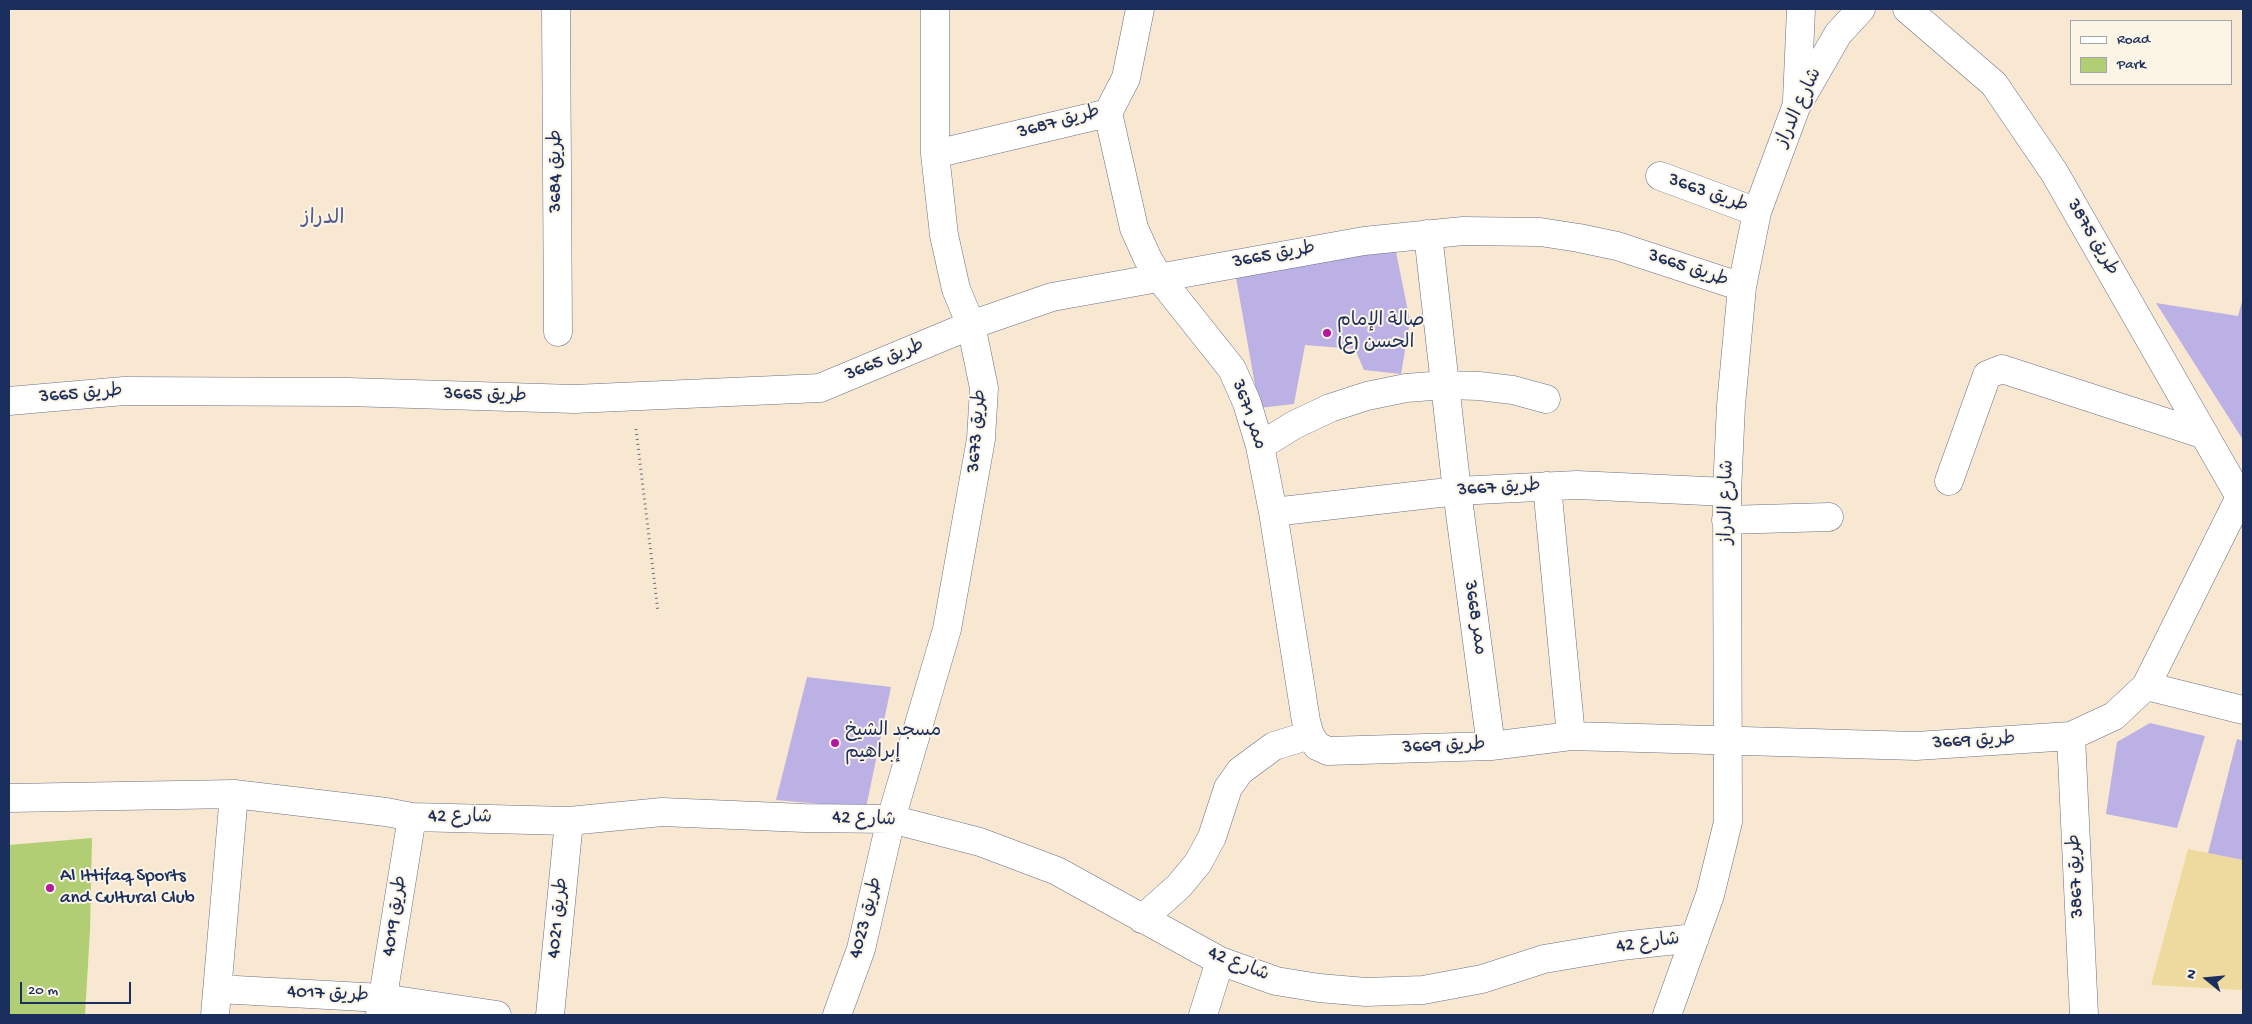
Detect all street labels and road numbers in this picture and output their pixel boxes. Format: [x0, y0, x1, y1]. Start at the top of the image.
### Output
street label: شارع الدراز [1772, 65, 1828, 151]
street label: طريق 3687 [1015, 101, 1103, 145]
street label: طريق 3684 [546, 129, 568, 213]
street label: طريق 3663 [1665, 169, 1751, 219]
street label: طريق 3875 [2061, 196, 2123, 280]
street label: طريق 3665 [1231, 238, 1317, 274]
street label: طريق 3665 [1645, 245, 1731, 293]
street label: طريق 3665 [842, 335, 928, 387]
street label: ممر 3671 [1225, 377, 1271, 453]
street label: طريق 3665 [39, 381, 123, 409]
street label: طريق 3665 [443, 383, 527, 409]
street label: طريق 3673 [963, 388, 993, 474]
street label: شارع الدراز [1716, 460, 1740, 544]
street label: طريق 3667 [1457, 475, 1541, 503]
street label: ممر 3668 [1458, 579, 1490, 657]
street label: طريق 3669 [1932, 728, 2016, 756]
street label: طريق 3669 [1402, 734, 1486, 760]
street label: شارع 42 [428, 806, 492, 830]
street label: شارع 42 [831, 807, 897, 833]
street label: طريق 3867 [2064, 834, 2090, 918]
street label: طريق 4019 [378, 874, 414, 958]
street label: طريق 4023 [845, 875, 889, 961]
street label: طريق 4021 [543, 876, 575, 960]
street label: شارع 42 [1615, 929, 1681, 959]
street label: شارع 42 [1204, 942, 1272, 988]
street label: طريق 4017 [287, 981, 369, 1009]

